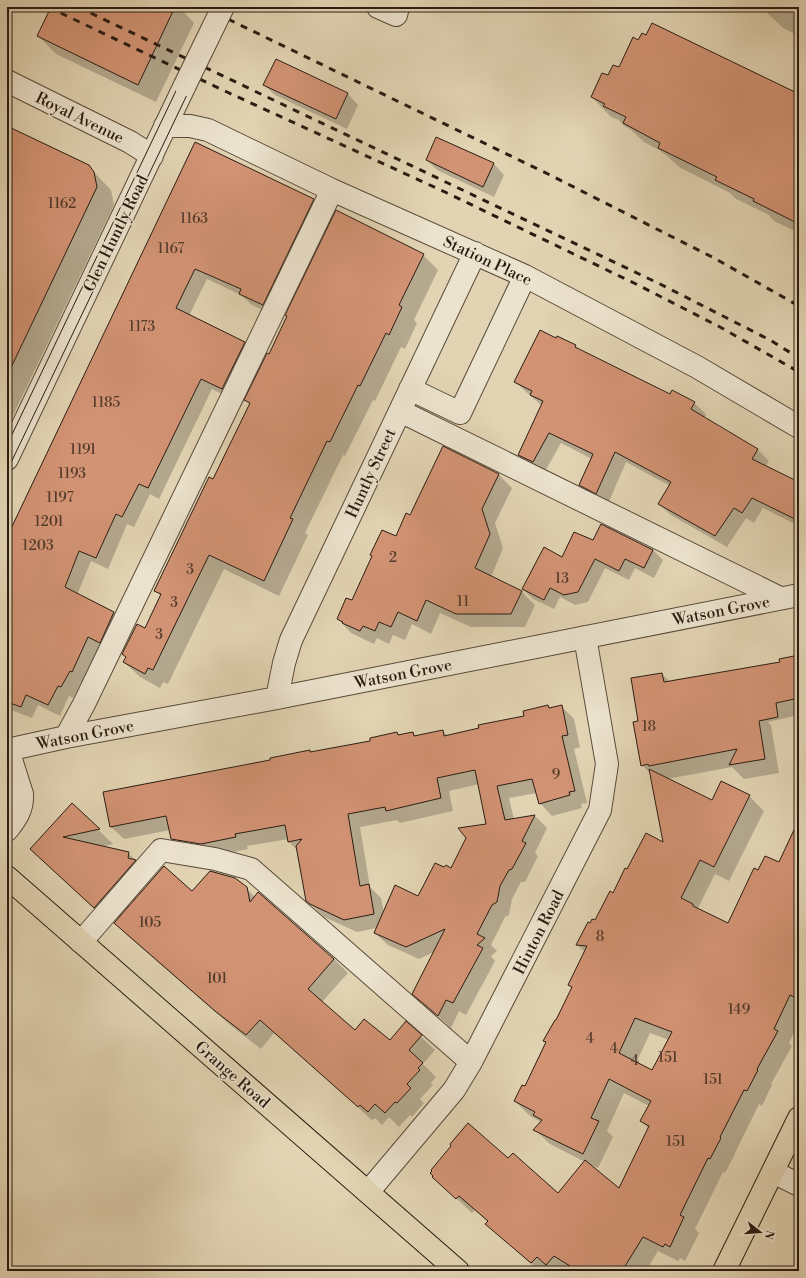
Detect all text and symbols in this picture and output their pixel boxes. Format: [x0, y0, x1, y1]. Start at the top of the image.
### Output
street label: Royal Avenue [32, 88, 127, 148]
street label: Glen Huntly Road [79, 172, 153, 295]
house number: 1162 [48, 195, 76, 213]
house number: 1163 [180, 210, 208, 228]
street label: Station Place [440, 232, 535, 290]
house number: 1167 [158, 240, 184, 258]
house number: 1173 [129, 318, 155, 336]
house number: 1185 [92, 394, 121, 412]
street label: Huntly Street [341, 425, 401, 521]
house number: 1191 [70, 441, 96, 459]
house number: 1193 [58, 465, 86, 483]
house number: 1197 [46, 489, 74, 507]
house number: 1201 [34, 513, 64, 531]
house number: 1203 [22, 537, 54, 555]
house number: 2 [389, 549, 397, 567]
house number: 3 [186, 561, 194, 579]
house number: 13 [555, 570, 569, 588]
street label: Watson Grove [670, 592, 772, 630]
house number: 11 [457, 593, 469, 611]
house number: 3 [170, 594, 178, 612]
house number: 3 [155, 626, 163, 644]
street label: Watson Grove [352, 655, 454, 693]
street label: Watson Grove [34, 716, 136, 754]
house number: 18 [642, 718, 656, 736]
house number: 9 [552, 766, 560, 784]
street label: Hinton Road [509, 887, 569, 978]
house number: 105 [139, 914, 162, 932]
house number: 8 [596, 928, 604, 946]
house number: 101 [207, 970, 227, 988]
house number: 149 [728, 1001, 750, 1019]
house number: 4 [586, 1030, 594, 1048]
street label: Grange Road [191, 1037, 274, 1113]
house number: 4 [610, 1040, 618, 1058]
house number: 151 [658, 1049, 678, 1067]
house number: 4 [631, 1052, 639, 1070]
house number: 151 [703, 1071, 723, 1089]
house number: 151 [666, 1133, 686, 1151]
north arrow [740, 1212, 780, 1252]
text: N [761, 1228, 777, 1241]

